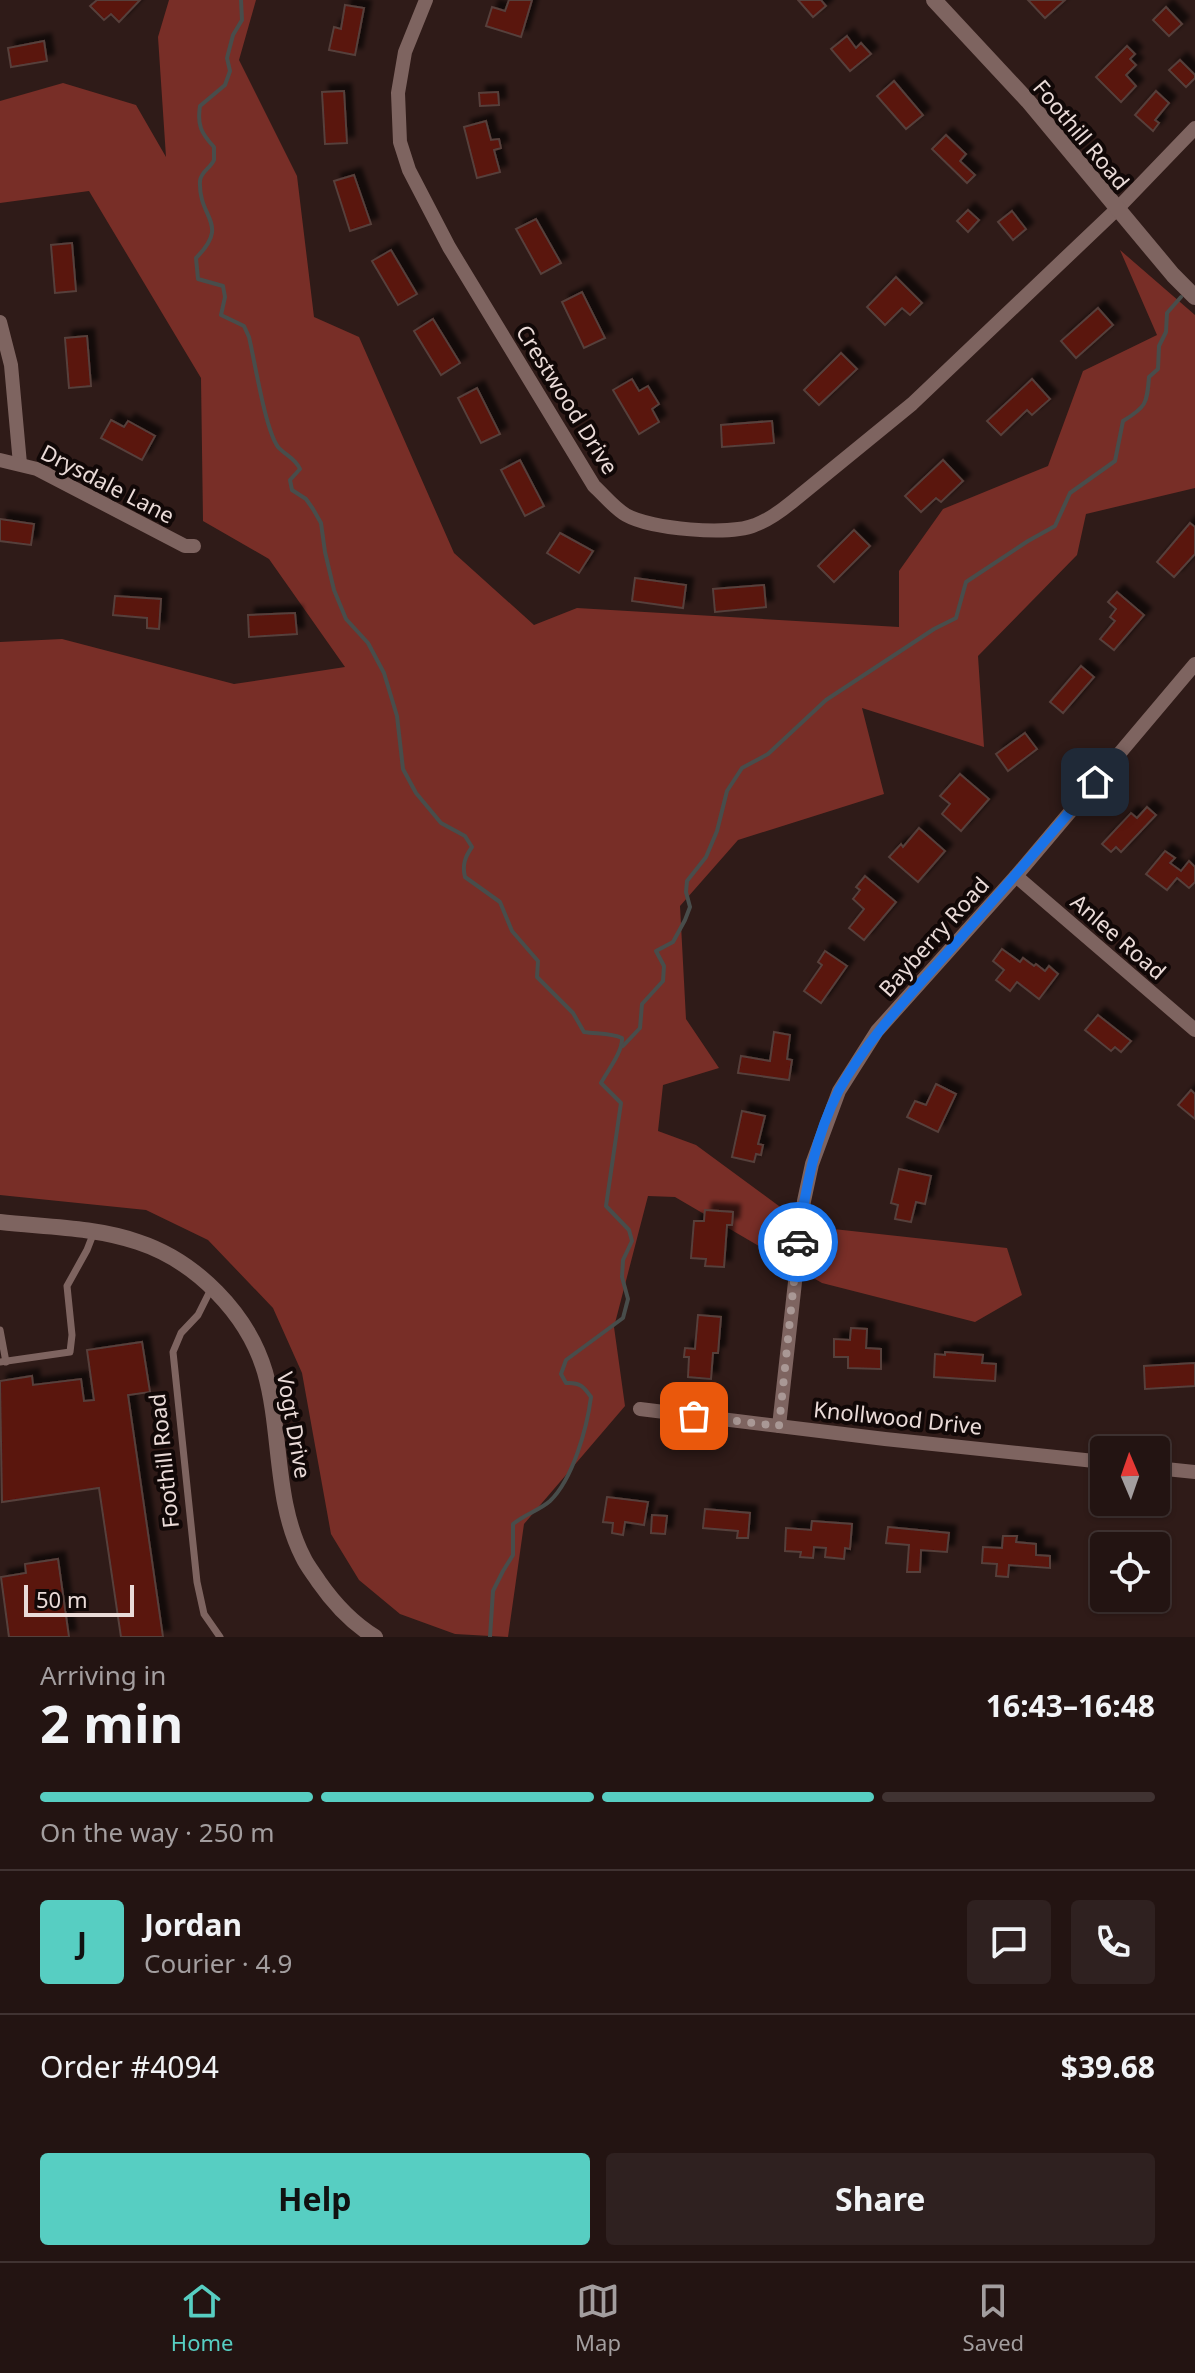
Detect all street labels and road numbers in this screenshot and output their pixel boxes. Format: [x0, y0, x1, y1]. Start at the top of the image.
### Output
street label: Foothill Road [1027, 73, 1137, 195]
street label: Crestwood Drive [510, 319, 626, 479]
street label: Drysdale Lane [36, 436, 180, 530]
street label: Bayberry Road [871, 870, 995, 1002]
street label: Anlee Road [1065, 886, 1173, 986]
street label: Vogt Drive [271, 1369, 319, 1481]
street label: Foothill Road [141, 1392, 185, 1530]
street label: Knollwood Drive [812, 1393, 984, 1441]

